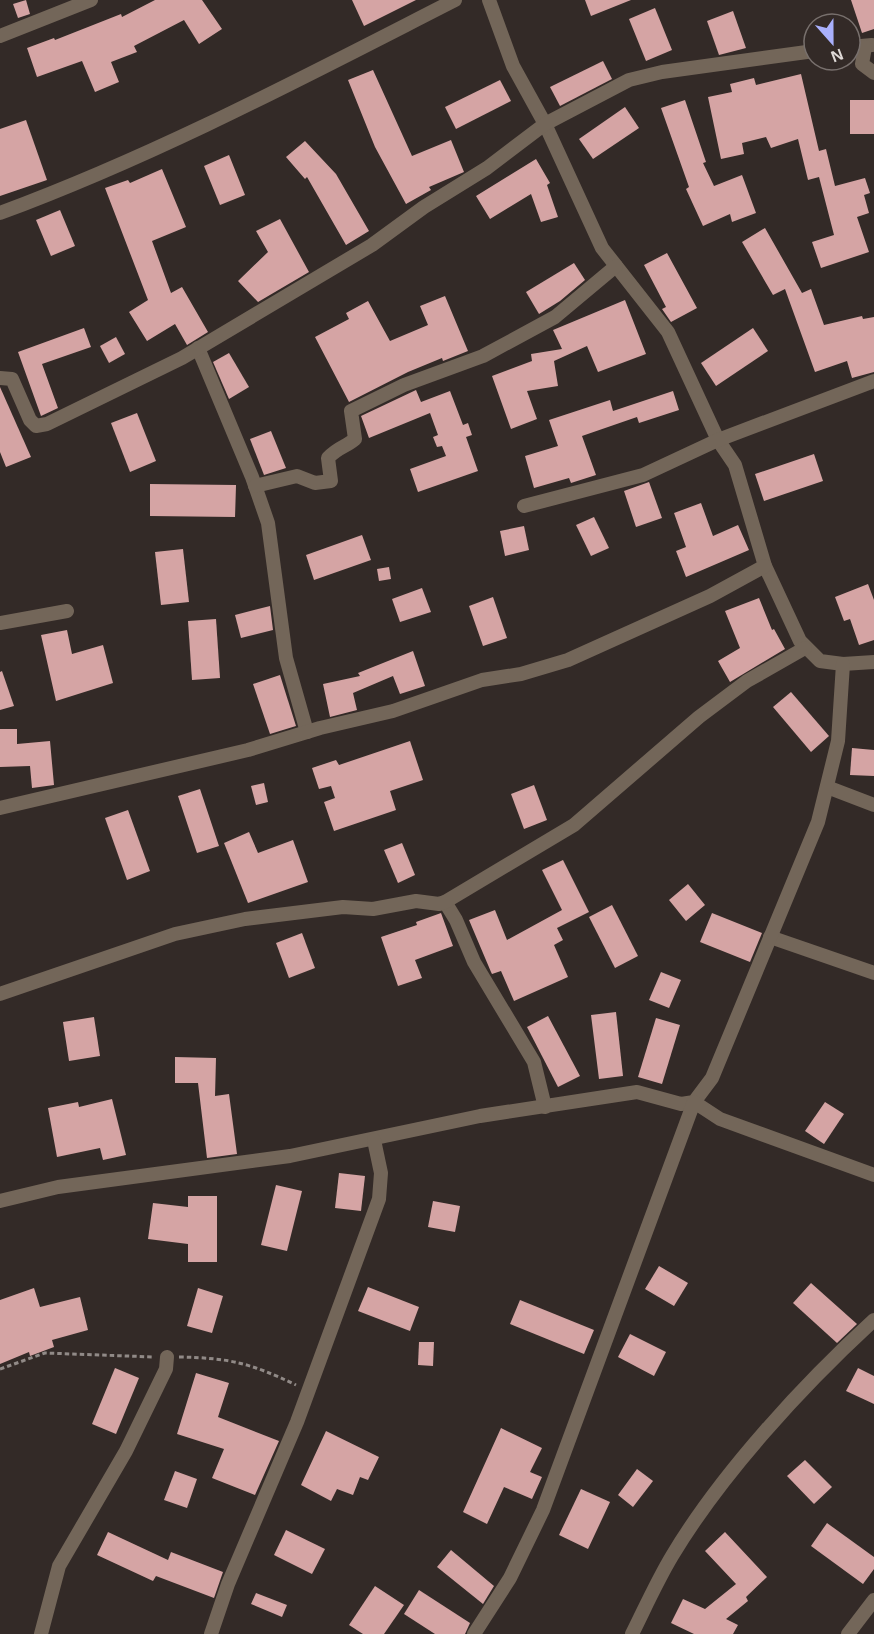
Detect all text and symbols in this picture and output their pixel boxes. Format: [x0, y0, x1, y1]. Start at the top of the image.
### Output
north arrow [802, 12, 862, 72]
text: N [829, 46, 846, 66]

